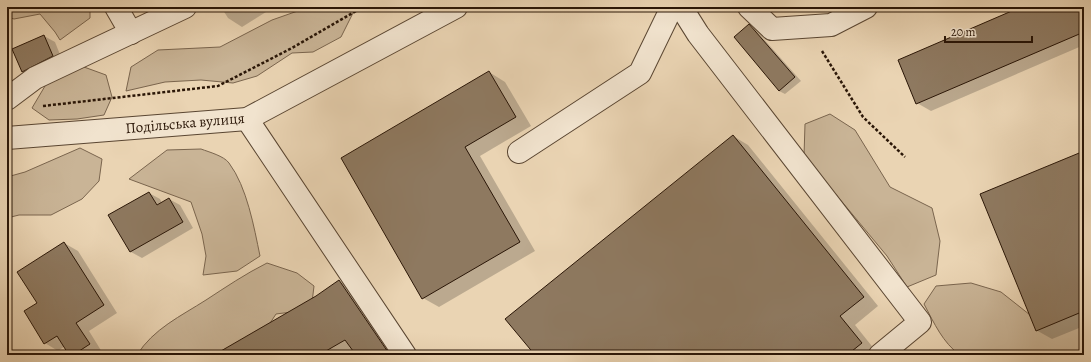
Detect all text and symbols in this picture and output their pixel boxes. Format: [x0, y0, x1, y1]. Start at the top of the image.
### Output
scale bar [945, 18, 1032, 44]
text: 20 m [951, 24, 975, 40]
street label: Подільська вулиця [124, 108, 246, 138]

